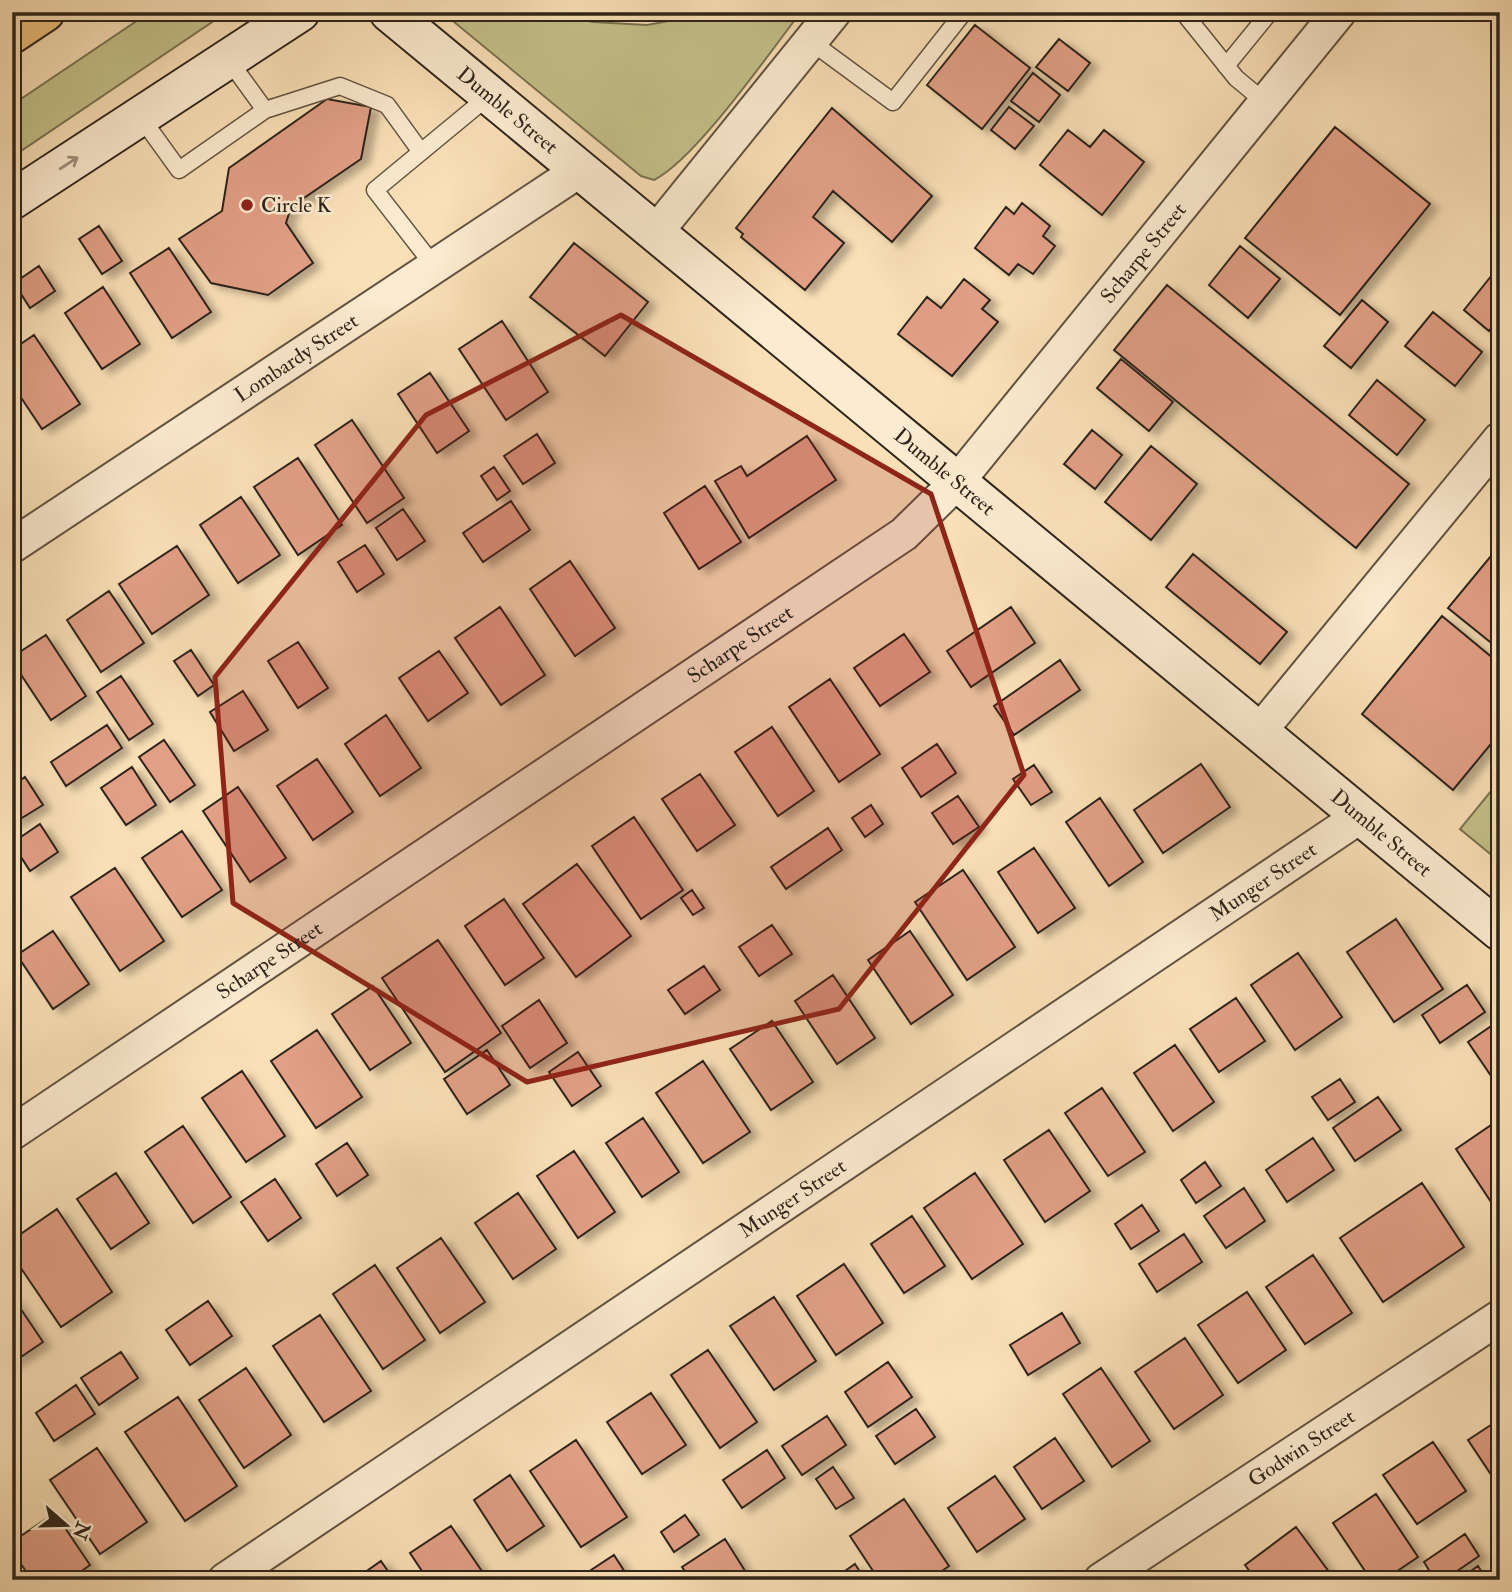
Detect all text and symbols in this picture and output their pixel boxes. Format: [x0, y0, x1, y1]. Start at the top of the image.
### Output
street label: Dumble Street [451, 61, 564, 160]
one-way arrow [59, 155, 79, 169]
place label: Circle K [261, 192, 332, 219]
marker: Circle K [239, 197, 255, 213]
street label: Scharpe Street [1095, 197, 1193, 309]
street label: Lombardy Street [230, 307, 364, 409]
street label: Dumble Street [888, 422, 1001, 522]
street label: Scharpe Street [682, 599, 799, 690]
street label: Dumble Street [1325, 784, 1437, 883]
street label: Munger Street [1204, 836, 1322, 928]
street label: Scharpe Street [211, 915, 328, 1006]
street label: Munger Street [734, 1153, 852, 1244]
street label: Godwin Street [1243, 1403, 1360, 1493]
north arrow [32, 1490, 102, 1560]
text: N [67, 1517, 96, 1543]

